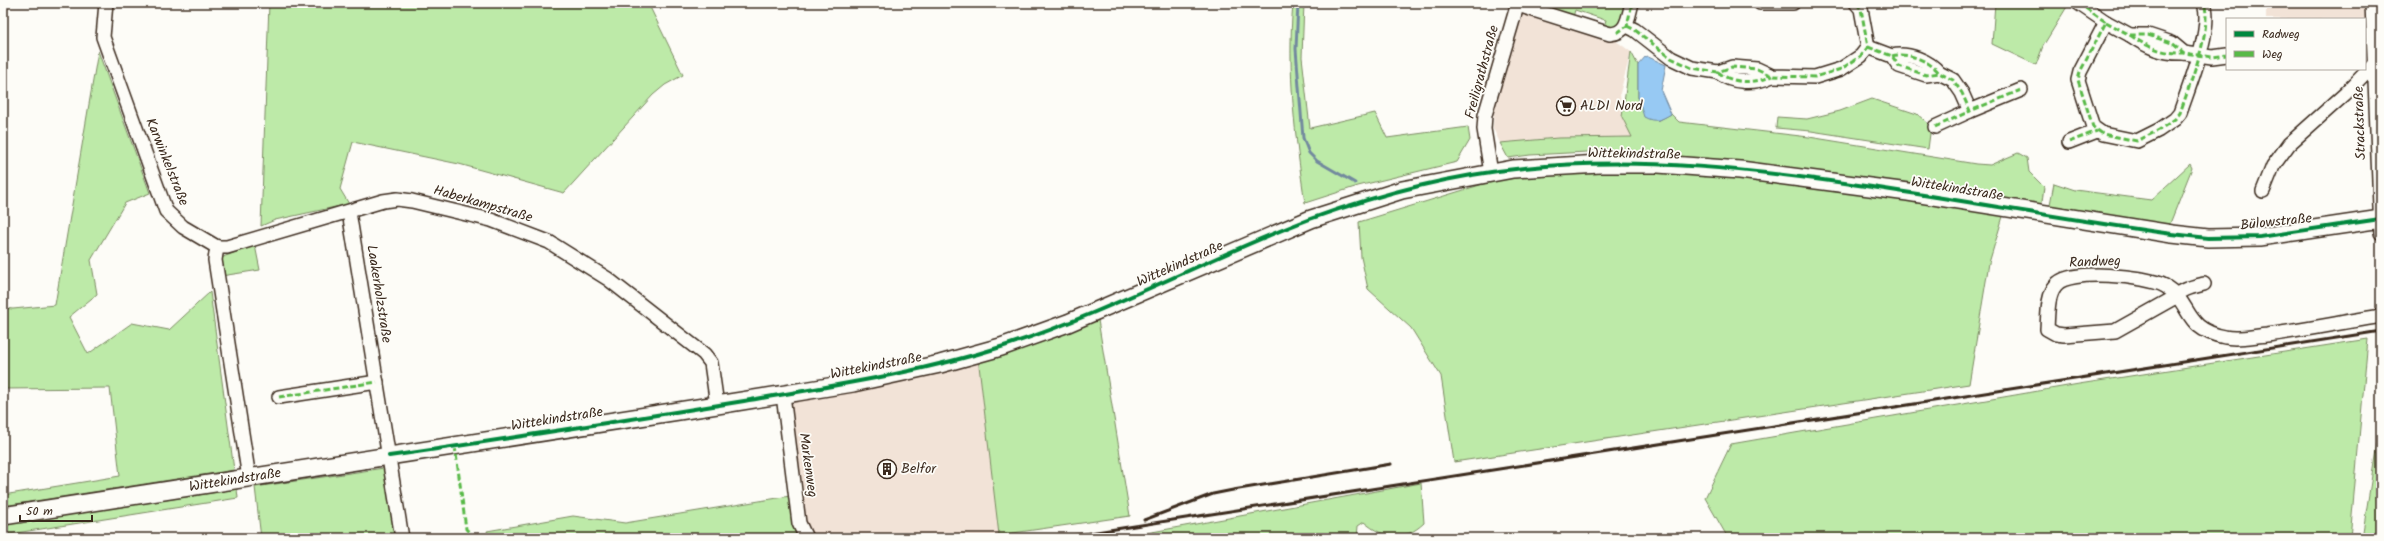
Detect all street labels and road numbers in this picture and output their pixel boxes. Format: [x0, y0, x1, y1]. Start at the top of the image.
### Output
street label: Freiligrathstraße [1459, 22, 1505, 121]
street label: Strackstraße [2348, 85, 2372, 160]
street label: Karwinkelstraße [139, 115, 195, 210]
street label: Wittekindstraße [1587, 142, 1681, 166]
street label: Wittekindstraße [1909, 171, 2005, 207]
street label: Haberkampstraße [431, 179, 536, 229]
street label: Bülowstraße [2239, 207, 2314, 237]
street label: Wittekindstraße [1133, 235, 1228, 293]
street label: Laakerholzstraße [360, 243, 398, 345]
street label: Randweg [2069, 250, 2121, 274]
street label: Wittekindstraße [828, 346, 924, 386]
street label: Wittekindstraße [509, 401, 605, 437]
street label: Markenweg [793, 431, 823, 499]
street label: Wittekindstraße [187, 462, 283, 498]

